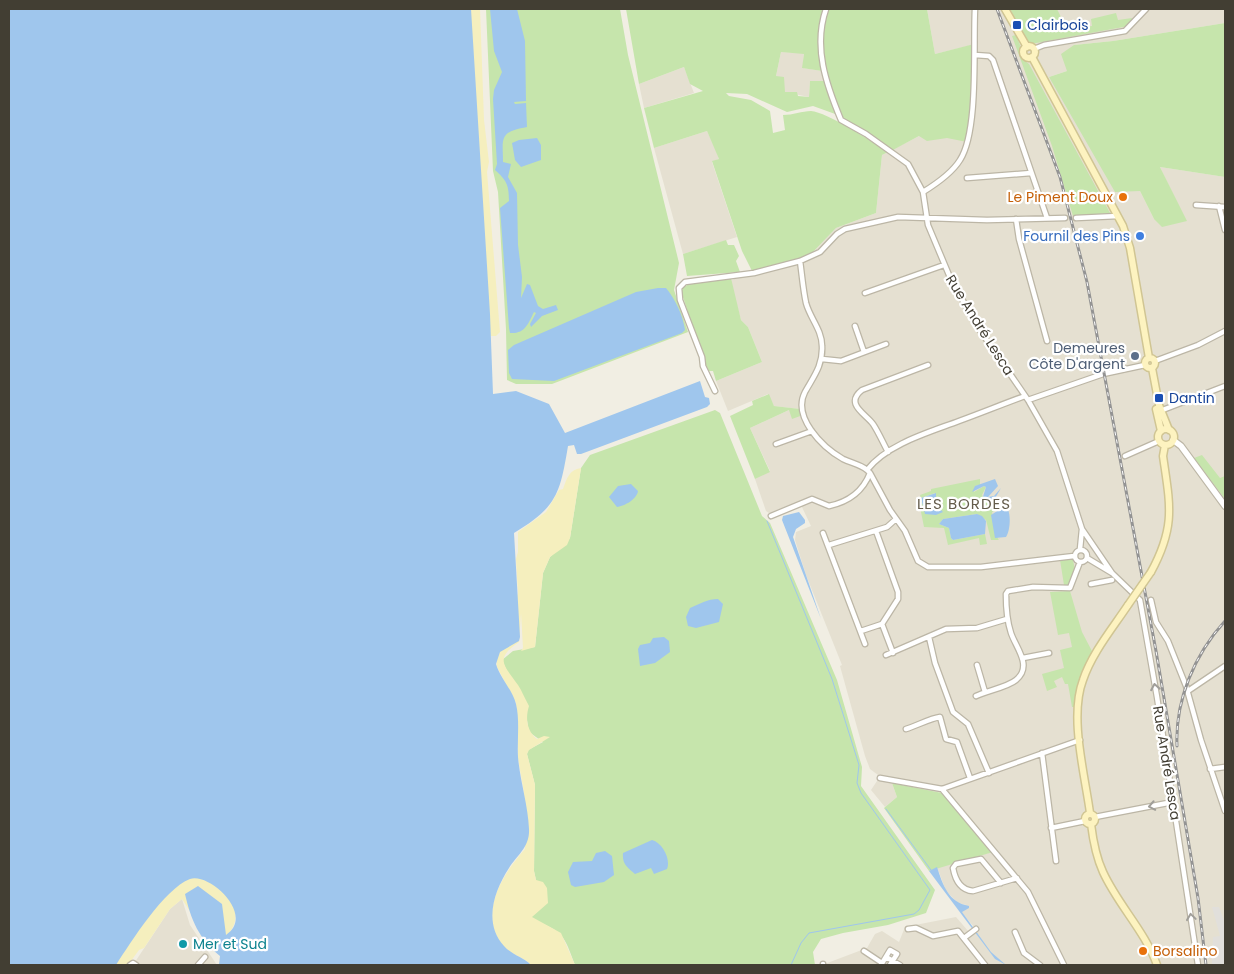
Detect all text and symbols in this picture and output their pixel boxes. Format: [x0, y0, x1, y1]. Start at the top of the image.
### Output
place label: Clairbois [1027, 15, 1089, 35]
marker: Clairbois [1011, 19, 1023, 31]
place label: Le Piment Doux [1008, 187, 1113, 207]
marker: Le Piment Doux [1117, 191, 1129, 203]
place label: Fournil des Pins [1023, 226, 1130, 246]
marker: Fournil des Pins [1134, 230, 1146, 242]
street label: Rue André Lesca [941, 271, 1019, 379]
place label: Demeures Côte D'argent [1029, 338, 1125, 374]
marker: Demeures Côte D'argent [1129, 350, 1141, 362]
place label: Dantin [1169, 388, 1215, 408]
marker: Dantin [1153, 392, 1165, 404]
district label: LES BORDES [917, 493, 1011, 514]
one-way arrow [1151, 683, 1161, 692]
street label: Rue André Lesca [1148, 704, 1186, 822]
one-way arrow [1147, 801, 1156, 811]
one-way arrow [1186, 913, 1197, 921]
place label: Mer et Sud [193, 934, 267, 954]
marker: Mer et Sud [177, 938, 189, 950]
place label: Borsalino [1153, 941, 1217, 961]
marker: Borsalino [1137, 945, 1149, 957]

